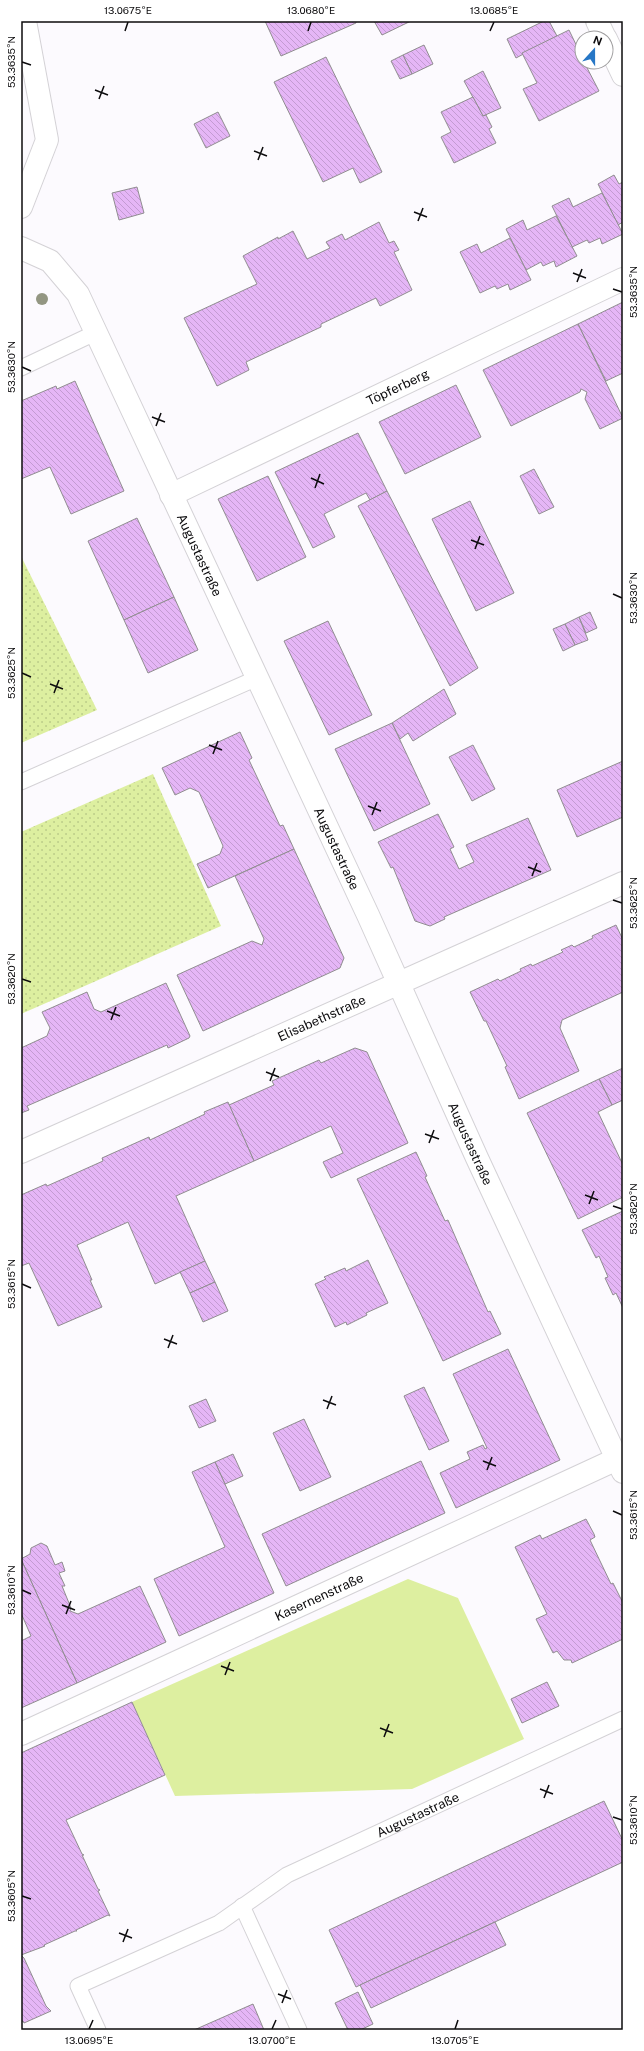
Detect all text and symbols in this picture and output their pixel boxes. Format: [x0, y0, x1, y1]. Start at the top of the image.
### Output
text: 13.0675°E [104, 4, 152, 16]
text: 13.0680°E [287, 4, 335, 16]
text: 13.0685°E [470, 4, 518, 16]
north arrow [574, 30, 614, 70]
text: N [591, 34, 604, 48]
text: 53.3635°N [5, 36, 17, 88]
text: 53.3635°N [627, 266, 639, 318]
text: 53.3630°N [5, 341, 17, 393]
street label: Töpferberg [364, 365, 431, 408]
street label: Augustastraße [174, 511, 226, 599]
text: 53.3630°N [627, 572, 639, 624]
text: 53.3625°N [5, 647, 17, 699]
street label: Augustastraße [311, 805, 363, 892]
text: 53.3625°N [627, 877, 639, 929]
text: 53.3620°N [5, 953, 17, 1005]
street label: Elisabethstraße [275, 992, 368, 1044]
street label: Augustastraße [445, 1100, 496, 1187]
text: 53.3620°N [627, 1183, 639, 1235]
text: 53.3615°N [5, 1259, 17, 1309]
text: 53.3615°N [627, 1490, 639, 1540]
text: 53.3610°N [5, 1565, 17, 1615]
street label: Kasernenstraße [272, 1570, 365, 1623]
street label: Augustastraße [374, 1789, 461, 1840]
text: 53.3610°N [627, 1795, 639, 1845]
text: 53.3605°N [5, 1870, 17, 1922]
text: 13.0695°E [65, 2034, 113, 2046]
text: 13.0700°E [248, 2034, 296, 2046]
text: 13.0705°E [431, 2034, 479, 2046]

